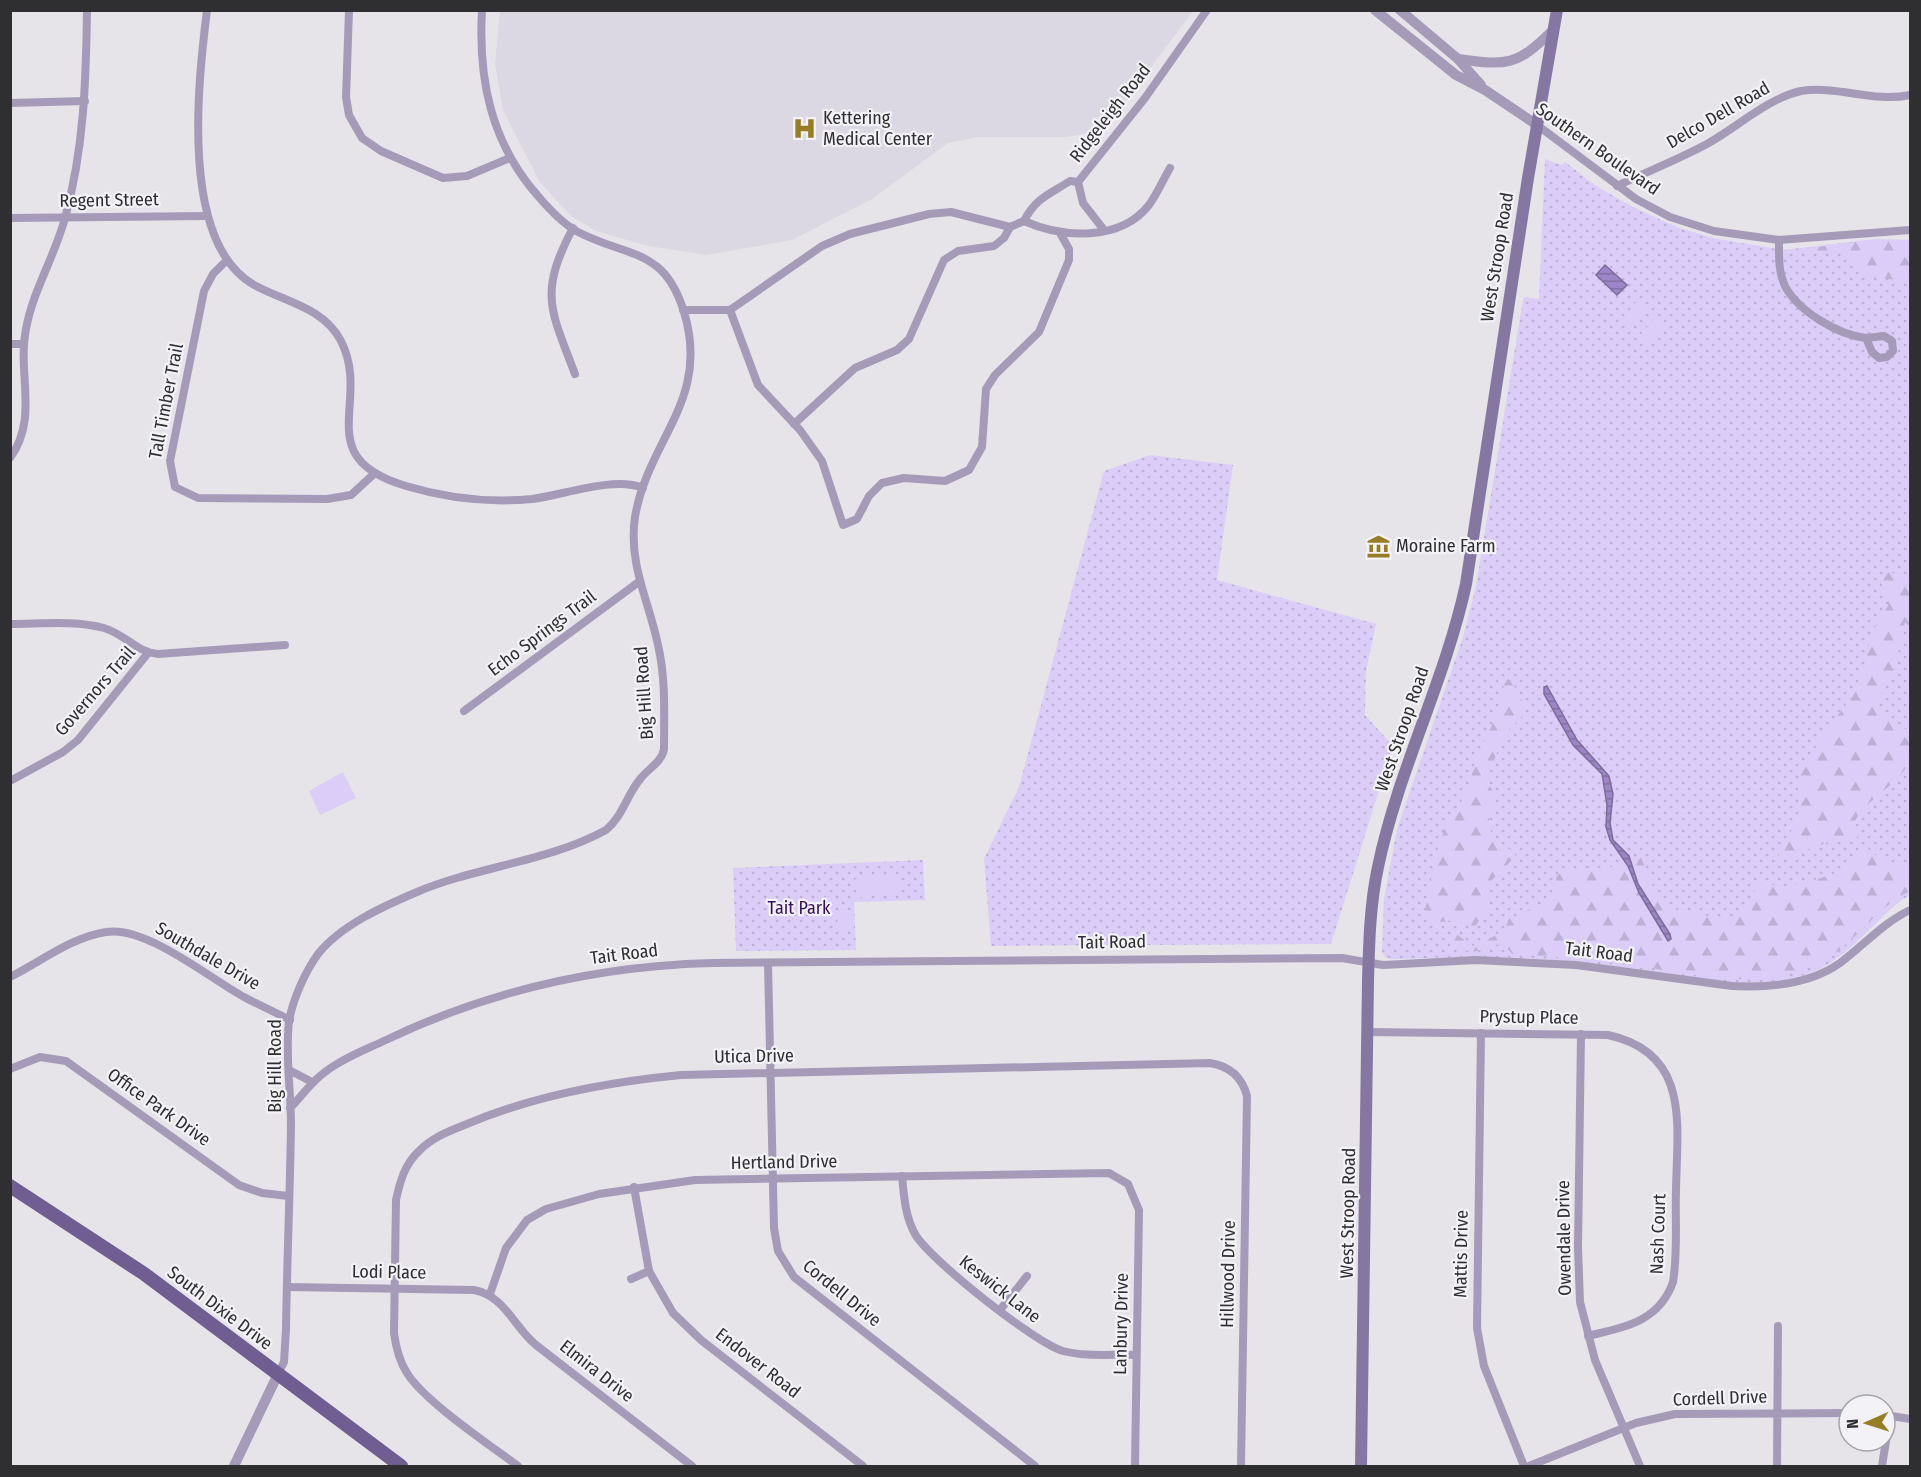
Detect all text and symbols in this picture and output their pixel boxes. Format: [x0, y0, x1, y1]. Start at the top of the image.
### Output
street label: Ridgeleigh Road [1065, 59, 1155, 167]
street label: Delco Dell Road [1662, 77, 1774, 153]
street label: Southern Boulevard [1532, 98, 1664, 200]
place label: Kettering Medical Center [823, 107, 933, 150]
hospital icon: Kettering Medical Center [792, 115, 818, 141]
street label: Regent Street [59, 188, 159, 212]
street label: West Stroop Road [1476, 191, 1518, 323]
street label: Tall Timber Trail [144, 341, 188, 461]
museum icon: Moraine Farm [1365, 533, 1391, 559]
place label: Moraine Farm [1396, 535, 1496, 557]
street label: Echo Springs Trail [484, 585, 601, 681]
street label: Governors Trail [50, 642, 140, 740]
street label: Big Hill Road [630, 646, 658, 740]
street label: West Stroop Road [1370, 664, 1434, 794]
park label: Tait Park [768, 897, 831, 919]
street label: Southdale Drive [152, 917, 264, 995]
street label: Tait Road [1078, 930, 1146, 954]
street label: Tait Road [1564, 937, 1634, 967]
street label: Tait Road [589, 939, 659, 969]
street label: Prystup Place [1479, 1005, 1579, 1029]
street label: Big Hill Road [264, 1019, 286, 1113]
street label: Utica Drive [714, 1044, 794, 1068]
street label: Office Park Drive [103, 1063, 215, 1151]
street label: West Stroop Road [1336, 1147, 1360, 1279]
street label: Hertland Drive [730, 1150, 838, 1174]
street label: Owendale Drive [1552, 1180, 1576, 1296]
street label: Nash Court [1646, 1193, 1670, 1275]
street label: Mattis Drive [1449, 1210, 1473, 1298]
street label: Hillwood Drive [1216, 1220, 1240, 1328]
street label: Keswick Lane [955, 1250, 1045, 1328]
street label: Cordell Drive [798, 1255, 886, 1331]
street label: Lodi Place [352, 1260, 427, 1284]
street label: South Dixie Drive [163, 1261, 277, 1355]
street label: Lanbury Drive [1109, 1273, 1133, 1375]
street label: Endover Road [711, 1323, 805, 1403]
street label: Elmira Drive [555, 1335, 639, 1407]
street label: Cordell Drive [1672, 1385, 1768, 1411]
north arrow [1837, 1393, 1897, 1453]
text: N [1843, 1418, 1862, 1429]

